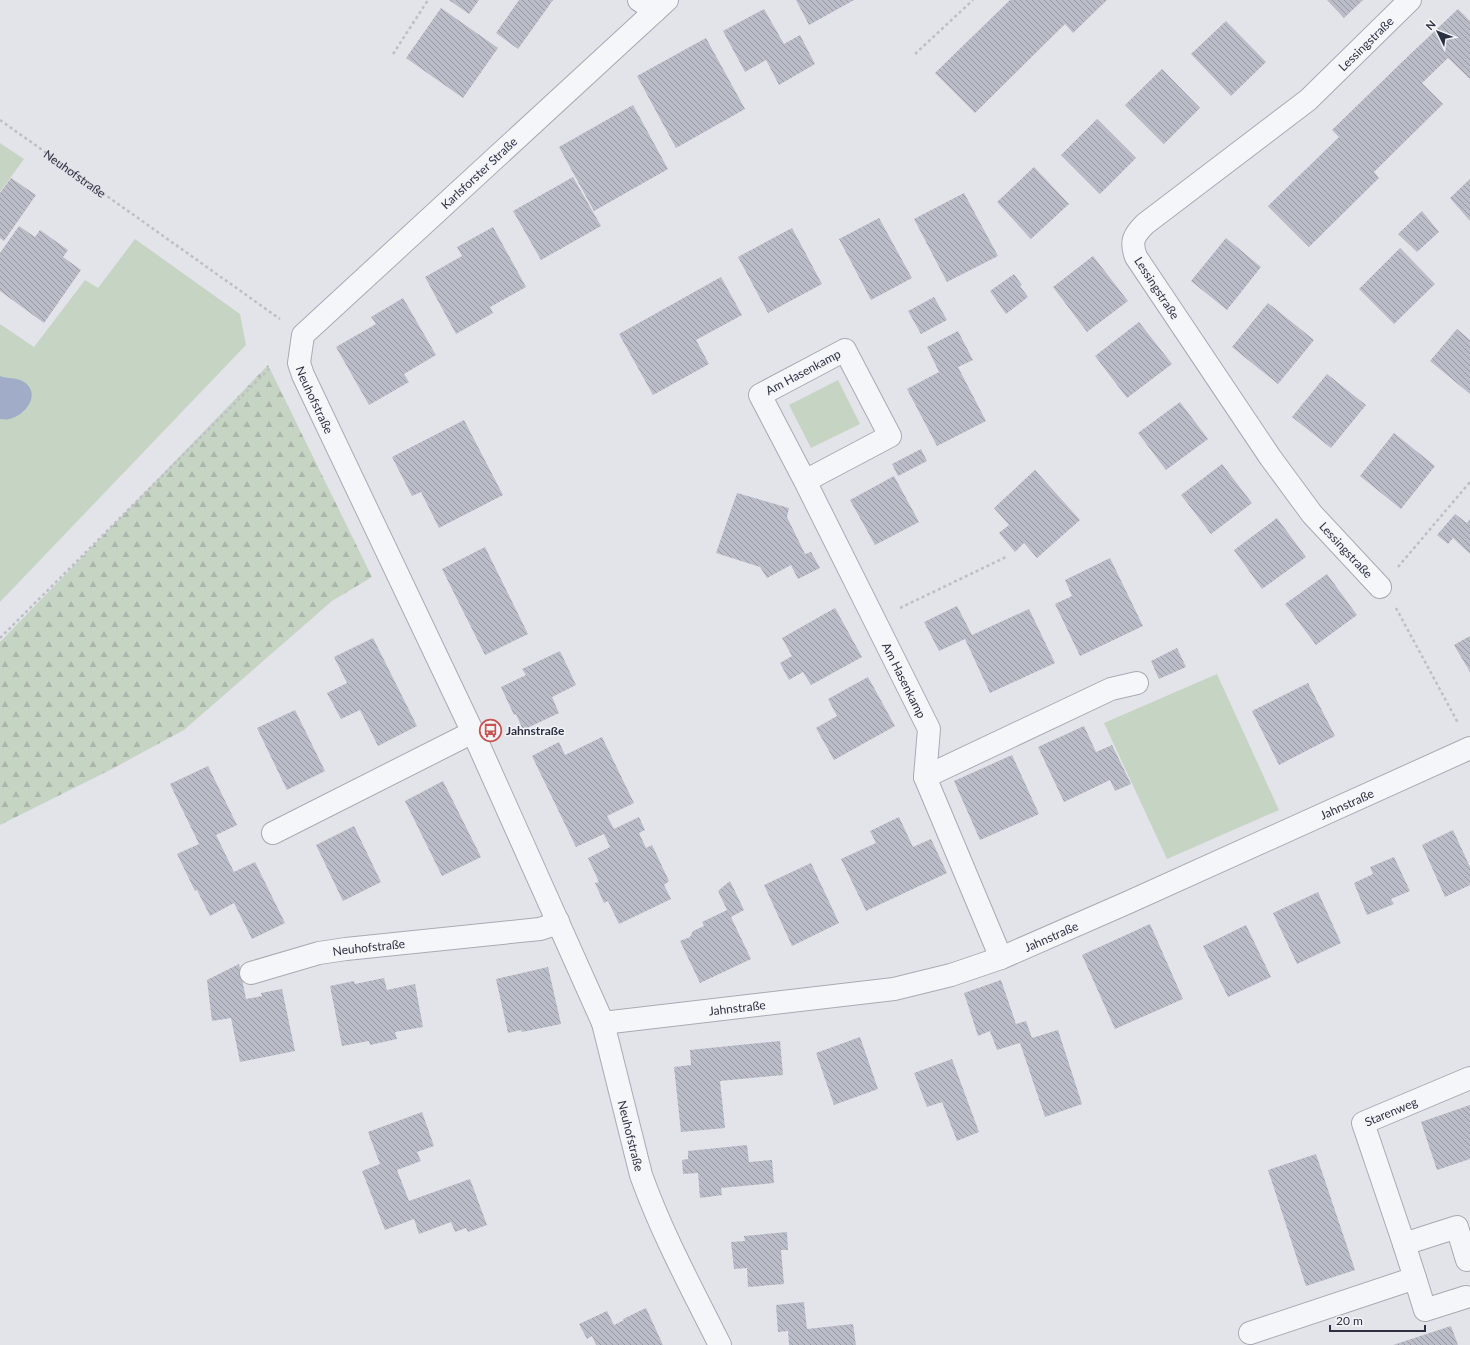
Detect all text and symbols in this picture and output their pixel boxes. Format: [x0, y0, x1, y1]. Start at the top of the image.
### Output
north arrow [1418, 12, 1458, 52]
street label: Lessingstraße [1335, 13, 1396, 74]
text: N [1423, 17, 1438, 32]
street label: Karlsforster Straße [438, 134, 520, 212]
street label: Neuhofstraße [41, 146, 109, 200]
street label: Lessingstraße [1131, 254, 1183, 322]
street label: Am Hasenkamp [763, 346, 843, 398]
street label: Neuhofstraße [293, 364, 337, 436]
street label: Lessingstraße [1316, 519, 1376, 581]
street label: Am Hasenkamp [879, 640, 930, 721]
bus stop icon: Jahnstraße [477, 717, 503, 743]
place label: Jahnstraße [506, 723, 565, 738]
street label: Jahnstraße [1317, 785, 1376, 822]
street label: Jahnstraße [1022, 918, 1080, 955]
street label: Neuhofstraße [332, 935, 406, 958]
street label: Jahnstraße [708, 997, 766, 1018]
street label: Starenweg [1362, 1094, 1419, 1129]
street label: Neuhofstraße [615, 1099, 647, 1173]
scale bar [1330, 1307, 1425, 1333]
text: 20 m [1336, 1313, 1363, 1328]

